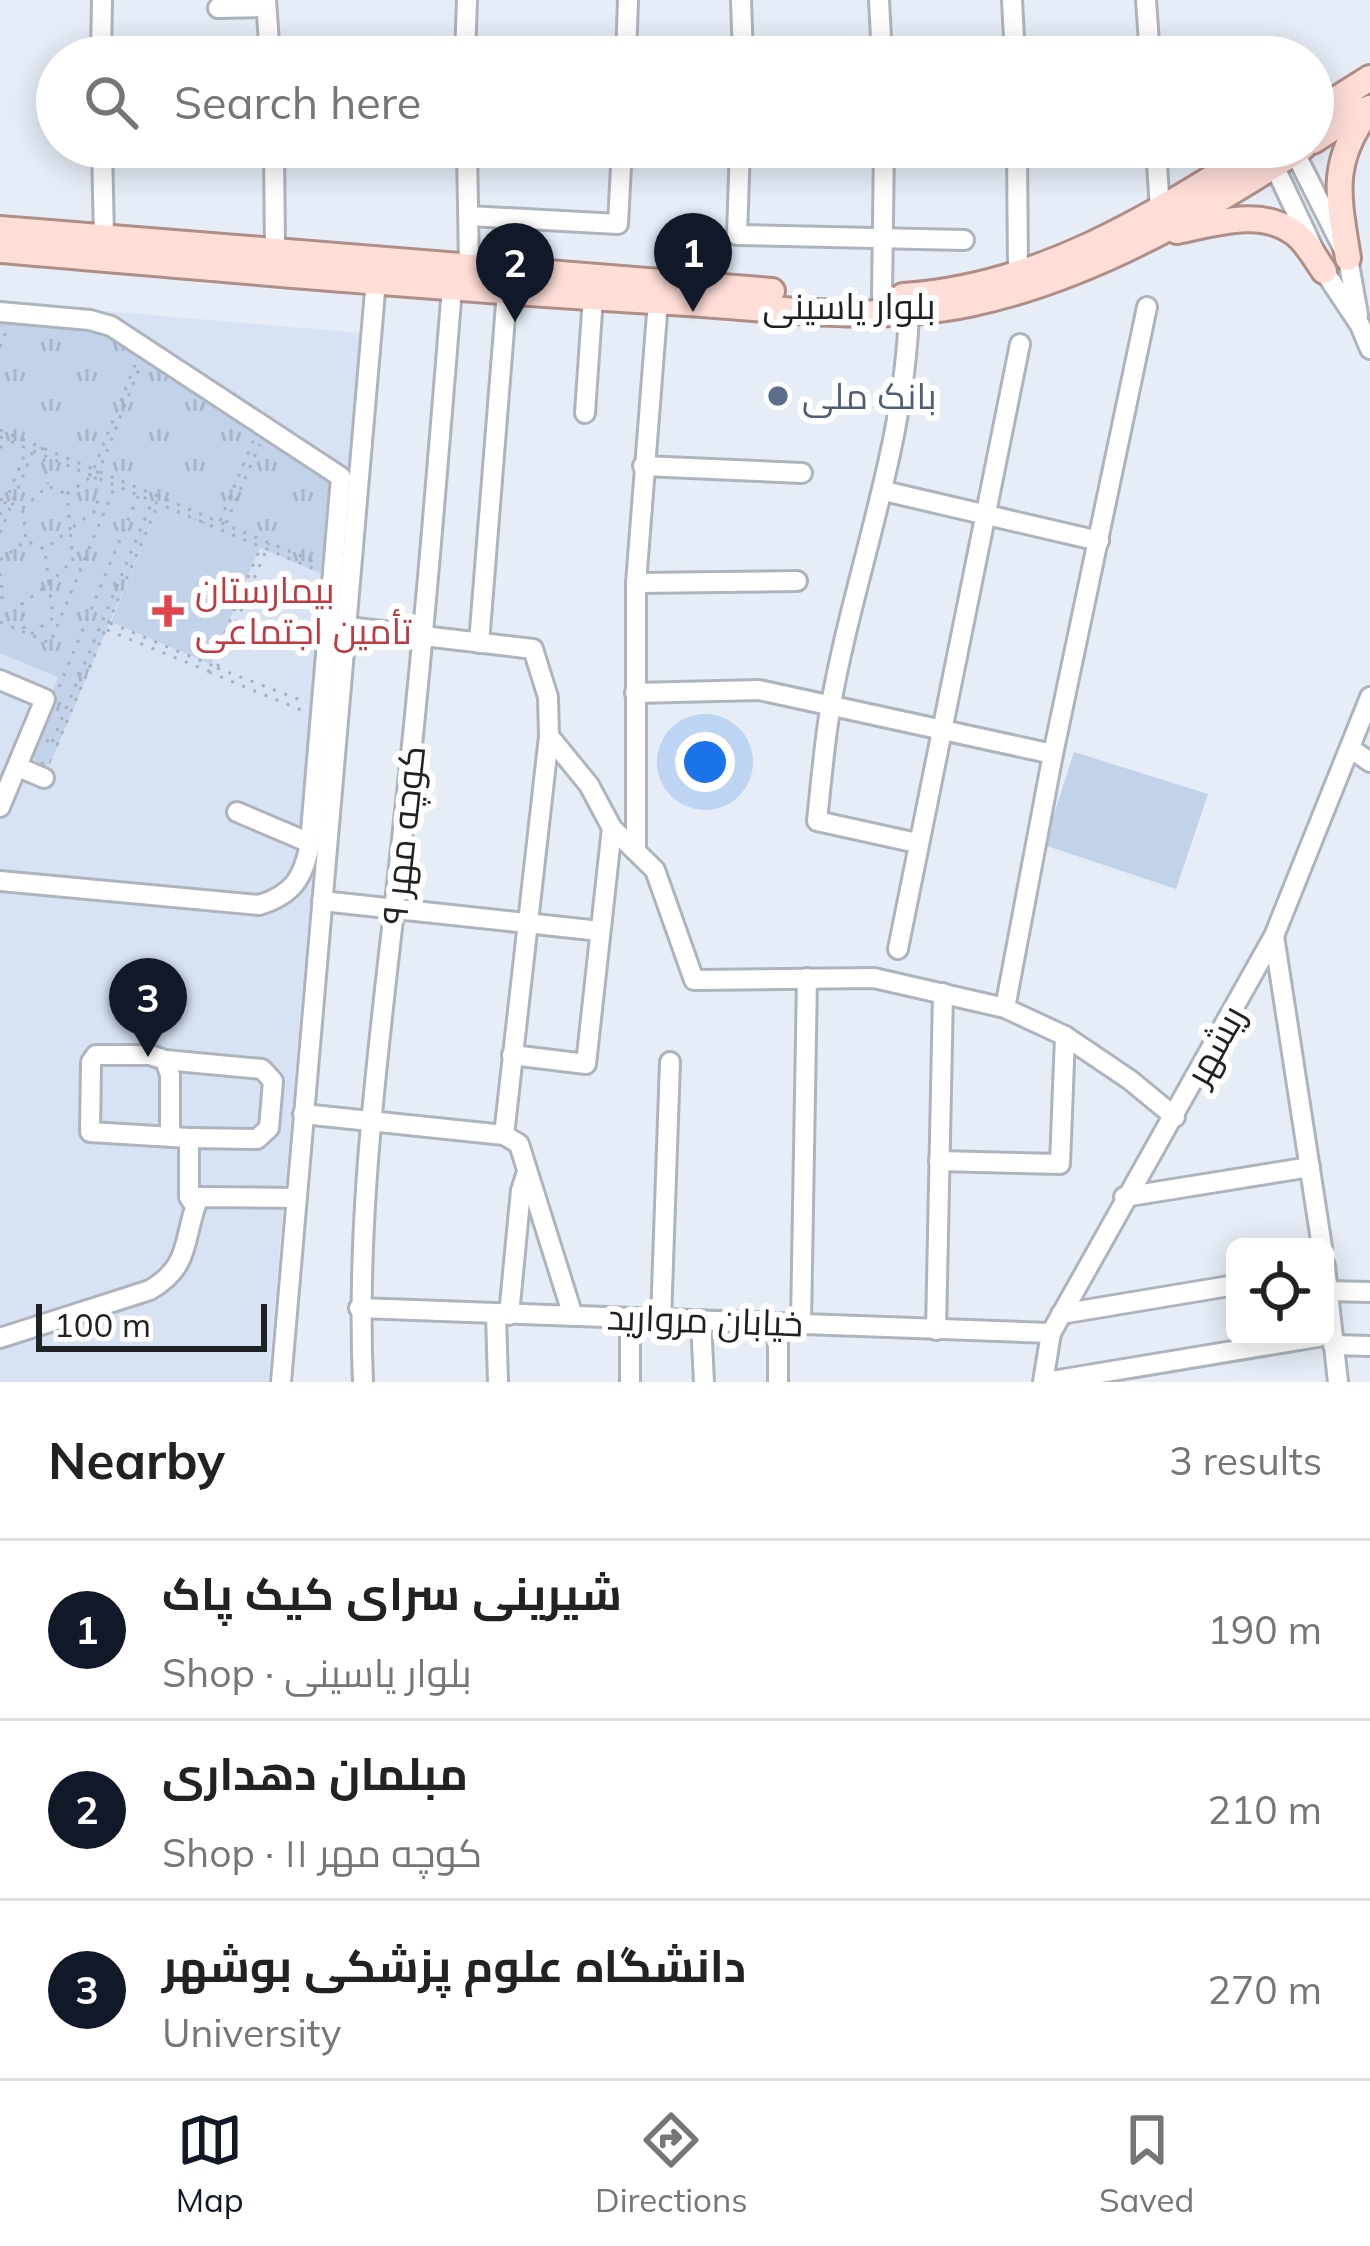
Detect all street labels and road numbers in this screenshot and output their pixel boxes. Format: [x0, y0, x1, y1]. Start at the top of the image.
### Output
street label: بلوار یاسینی [762, 283, 936, 328]
street label: کوچه مهر ۹ [371, 743, 436, 927]
street label: ریشهر [1173, 997, 1255, 1094]
street label: خیابان مروارید [606, 1294, 804, 1345]

